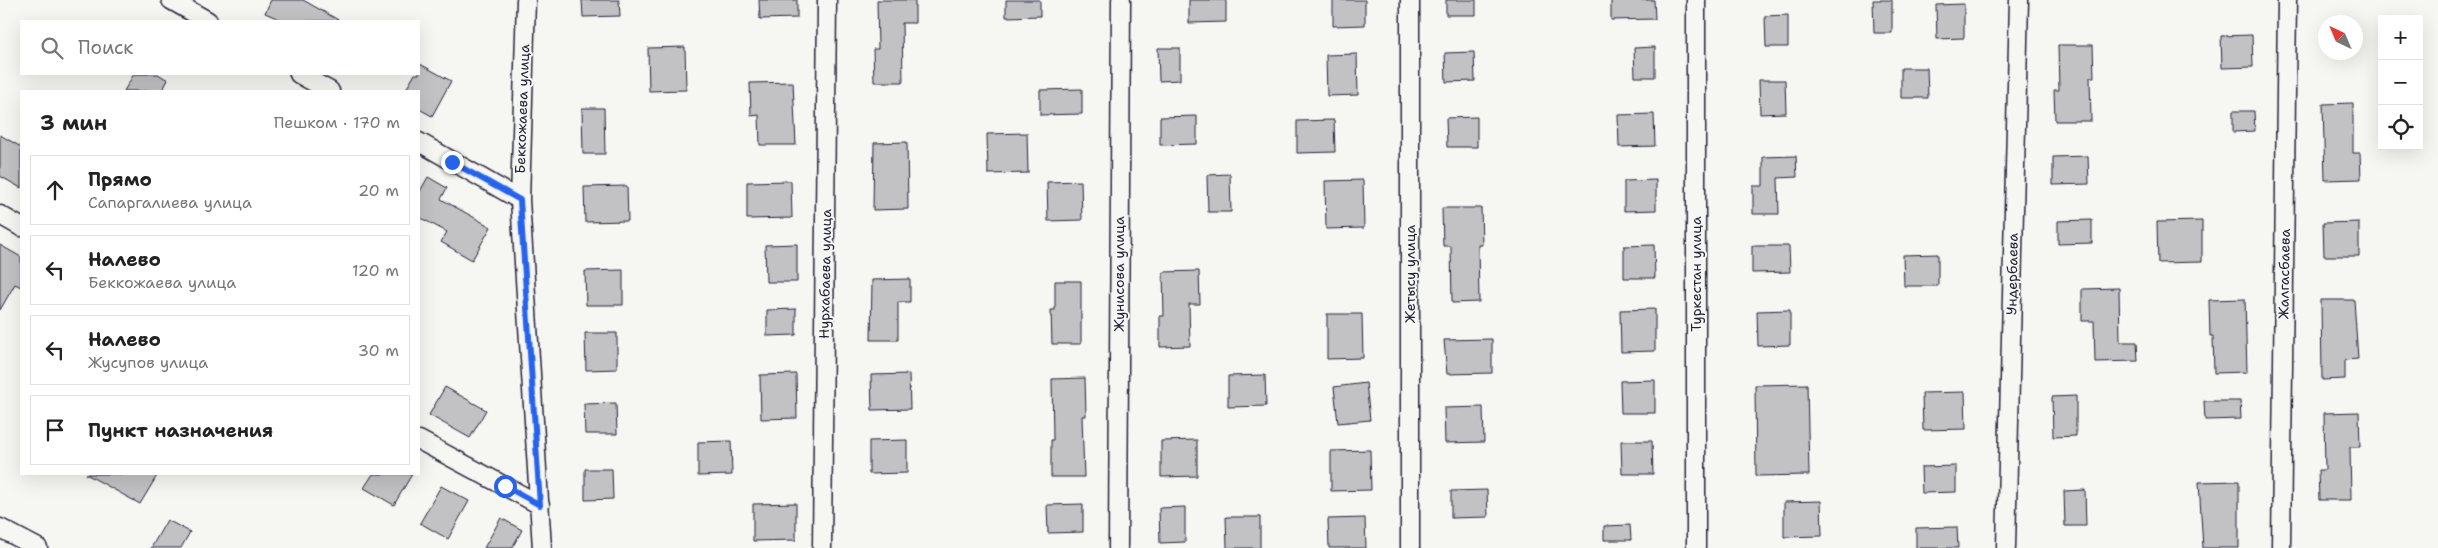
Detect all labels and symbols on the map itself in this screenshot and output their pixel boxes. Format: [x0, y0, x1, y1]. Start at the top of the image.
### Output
north arrow [2318, 15, 2363, 60]
street label: Беккожаева улица [511, 44, 533, 174]
route end [441, 151, 464, 174]
street label: Нурхабаева улица [815, 209, 835, 339]
street label: Жунисова улица [1110, 216, 1128, 332]
street label: Туркестан улица [1687, 216, 1705, 332]
street label: Жетысу улица [1401, 224, 1419, 323]
street label: Жалгасбаева [2274, 228, 2294, 319]
street label: Ундербаева [2002, 232, 2022, 315]
route start [494, 475, 517, 498]

